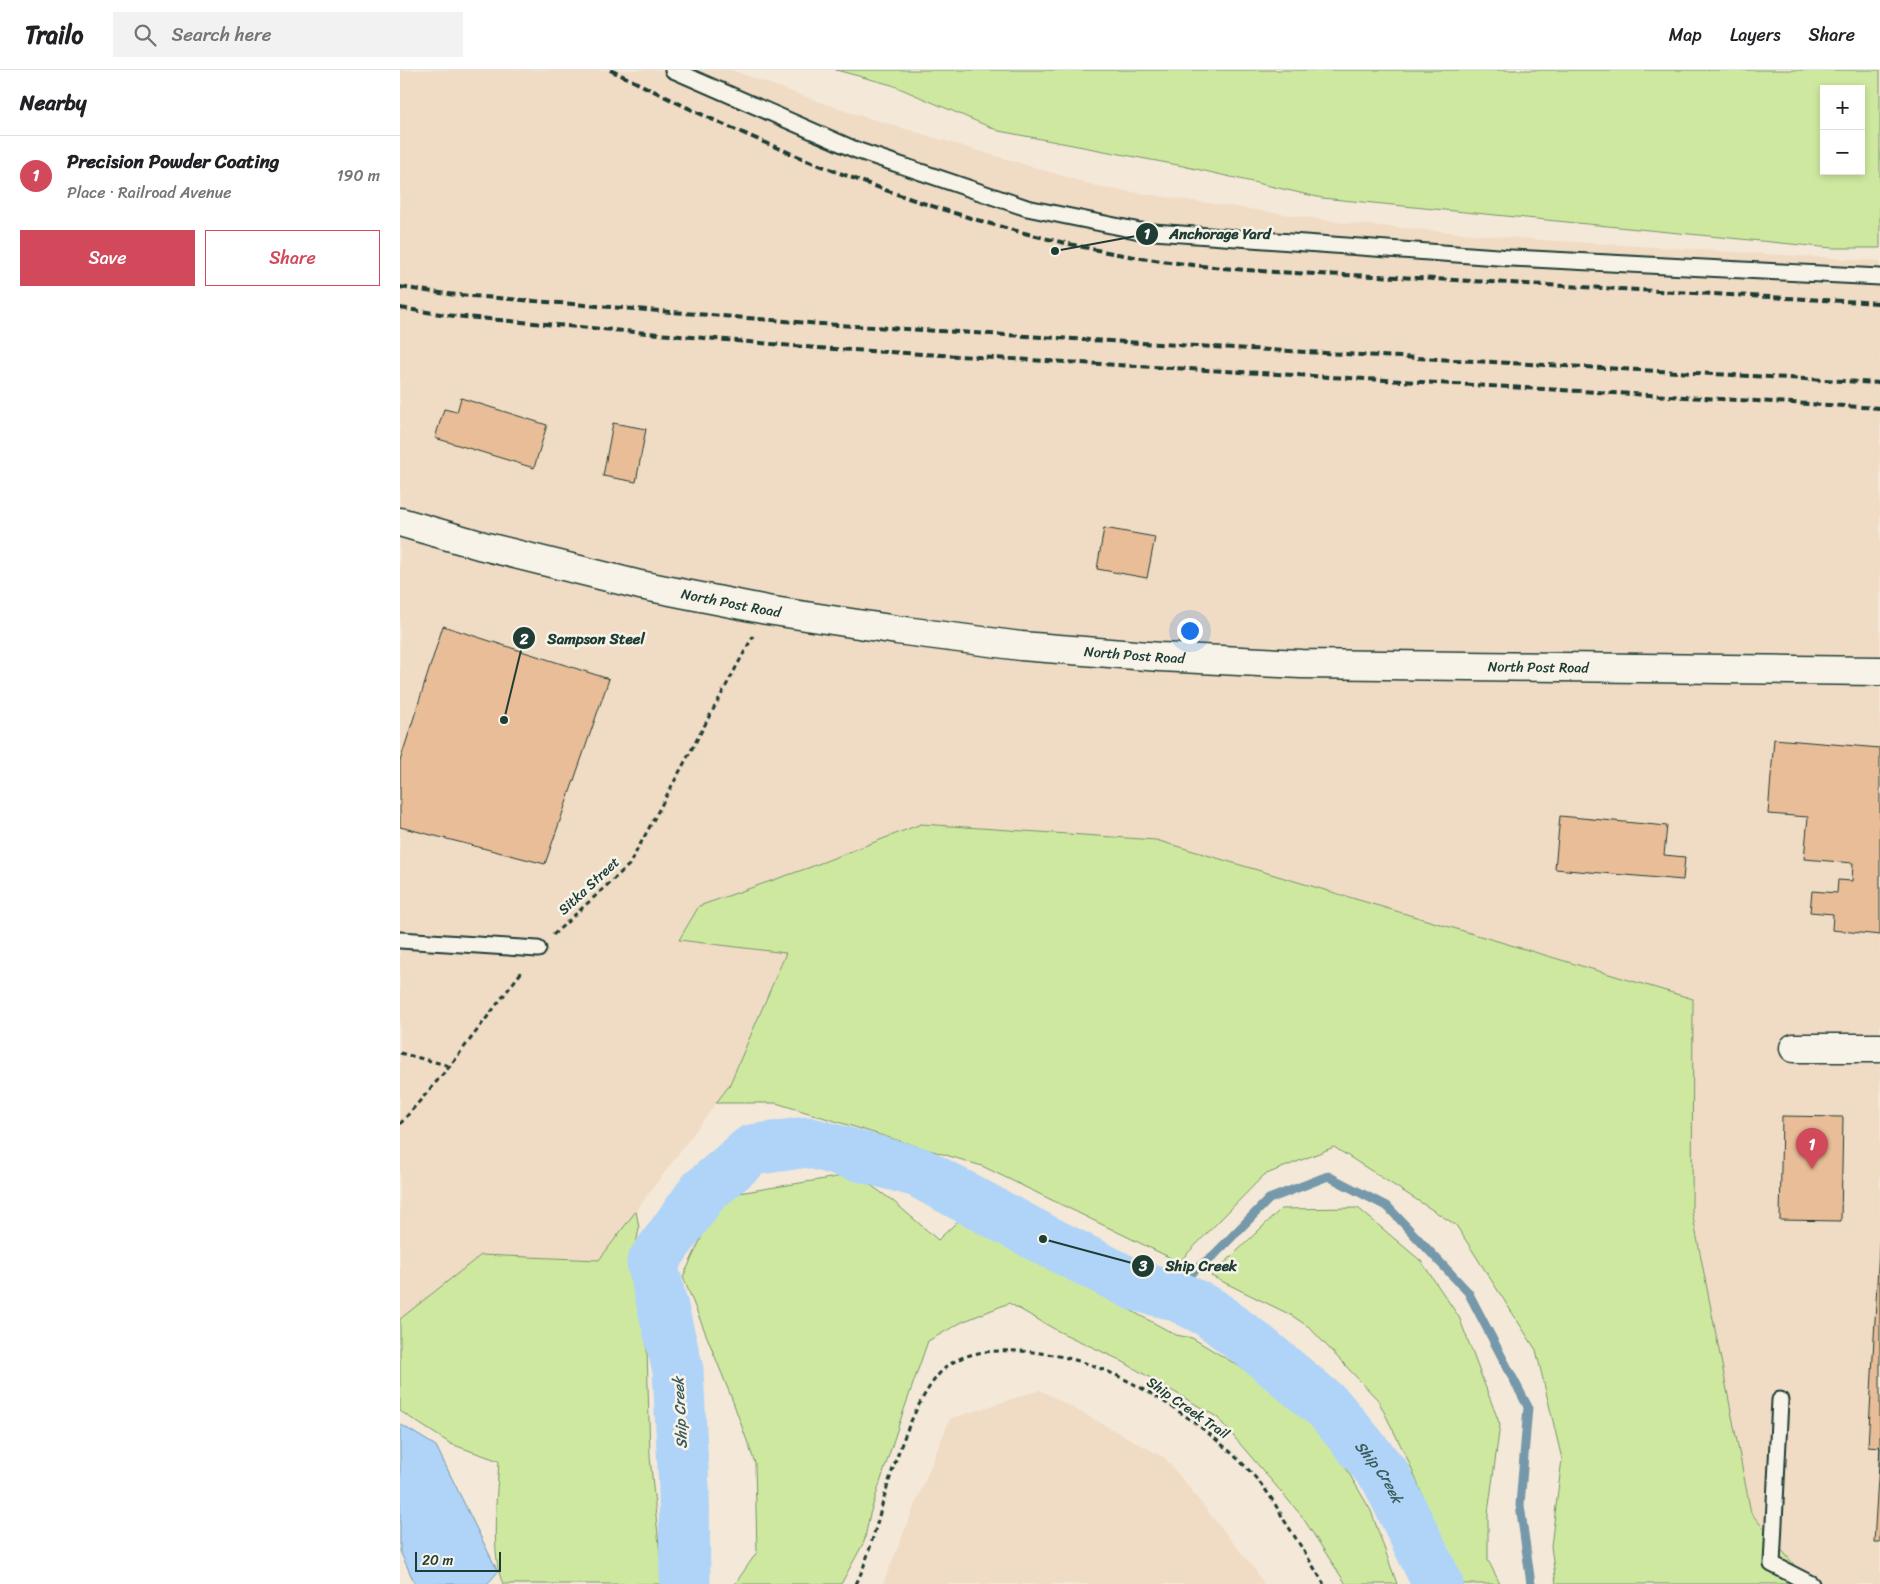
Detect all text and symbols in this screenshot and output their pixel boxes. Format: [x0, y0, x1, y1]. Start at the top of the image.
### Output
search box [113, 12, 463, 57]
text: Trailo [25, 14, 83, 56]
text: Search here [171, 18, 272, 51]
text: Map [1669, 19, 1702, 51]
text: Layers [1730, 19, 1781, 51]
text: Share [1809, 19, 1855, 51]
icon: search [131, 21, 159, 49]
text: Nearby [20, 84, 86, 122]
map controls [1820, 85, 1865, 175]
button: + [1820, 85, 1865, 130]
button: − [1820, 130, 1865, 175]
text: Precision Powder Coating [67, 145, 279, 178]
text: 1 [33, 161, 39, 190]
text: 190 m [337, 161, 380, 190]
text: Place · Railroad Avenue [67, 178, 232, 207]
callout: Anchorage Yard [1134, 219, 1281, 249]
text: 1 [1144, 221, 1151, 247]
text: Anchorage Yard [1168, 221, 1273, 247]
button: Save [20, 230, 195, 286]
button: Share [205, 230, 380, 286]
street label: North Post Road [679, 581, 784, 625]
your location [1177, 618, 1203, 644]
callout: Sampson Steel [512, 623, 655, 653]
text: 2 [519, 626, 529, 652]
text: Sampson Steel [546, 626, 645, 652]
street label: North Post Road [1083, 639, 1187, 671]
street label: North Post Road [1488, 654, 1590, 680]
street label: Sitka Street [552, 851, 626, 921]
pin: 1 [1796, 1128, 1828, 1169]
callout: Ship Creek [1130, 1251, 1247, 1281]
text: 3 [1138, 1253, 1148, 1279]
text: Ship Creek [1164, 1253, 1238, 1279]
street label: Ship Creek Trail [1141, 1370, 1236, 1447]
water label: Ship Creek [665, 1375, 695, 1449]
water label: Ship Creek [1348, 1435, 1411, 1510]
text: 20 m [422, 1548, 453, 1573]
scale bar [415, 1549, 501, 1572]

